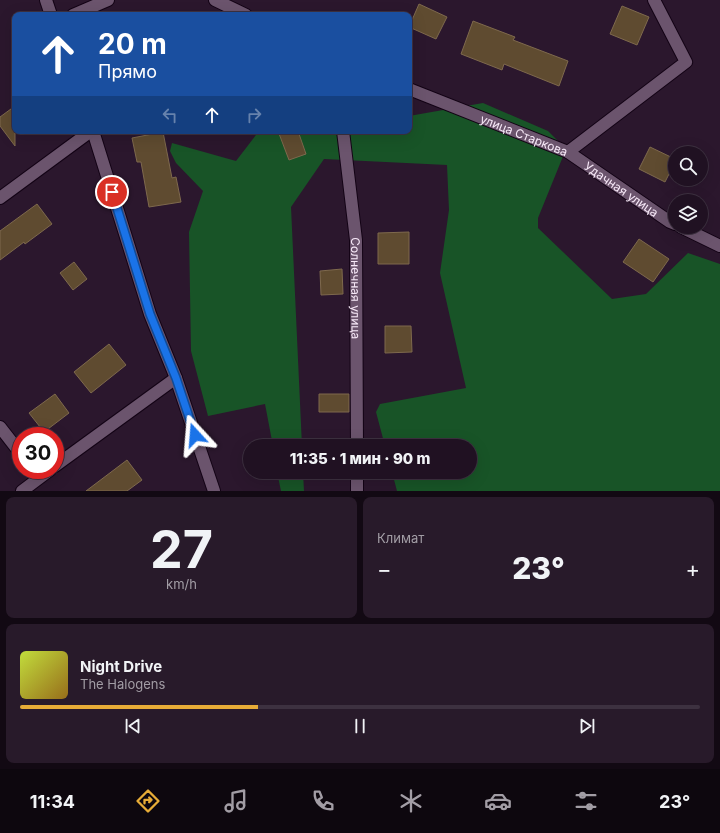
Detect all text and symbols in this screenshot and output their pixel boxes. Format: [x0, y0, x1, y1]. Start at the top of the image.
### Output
text: 20 m [98, 27, 167, 61]
icon: ahead [32, 28, 84, 80]
text: Прямо [98, 61, 157, 82]
icon: left [159, 104, 181, 126]
icon: ahead [201, 104, 223, 126]
icon: right [243, 104, 265, 126]
street label: улица Старкова [478, 111, 570, 159]
map controls [668, 146, 708, 234]
button: search [668, 146, 708, 186]
street label: Удачная улица [582, 158, 662, 220]
pin [95, 175, 129, 209]
icon: arrive [101, 181, 123, 203]
button: layers [668, 194, 708, 234]
street label: Солнечная улица [348, 237, 364, 339]
position arrow [174, 414, 216, 456]
speed limit sign: 30 [12, 427, 64, 479]
text: 11:35 · 1 мин · 90 m [290, 449, 430, 468]
text: 27 [150, 518, 213, 581]
text: Климат [377, 530, 424, 546]
text: 23° [512, 550, 565, 586]
text: − [377, 556, 392, 582]
text: + [685, 556, 700, 582]
text: km/h [166, 576, 197, 592]
text: Night Drive [80, 657, 162, 676]
text: The Halogens [80, 676, 165, 692]
icon: previous [122, 715, 144, 737]
icon: pause [349, 715, 371, 737]
icon: next [576, 715, 598, 737]
icon: directions [134, 787, 162, 815]
icon: music [222, 787, 250, 815]
icon: phone [309, 787, 337, 815]
icon: climate [397, 787, 425, 815]
icon: car [484, 787, 512, 815]
icon: filters [572, 787, 600, 815]
text: 11:34 [30, 791, 75, 812]
text: 23° [659, 791, 690, 812]

